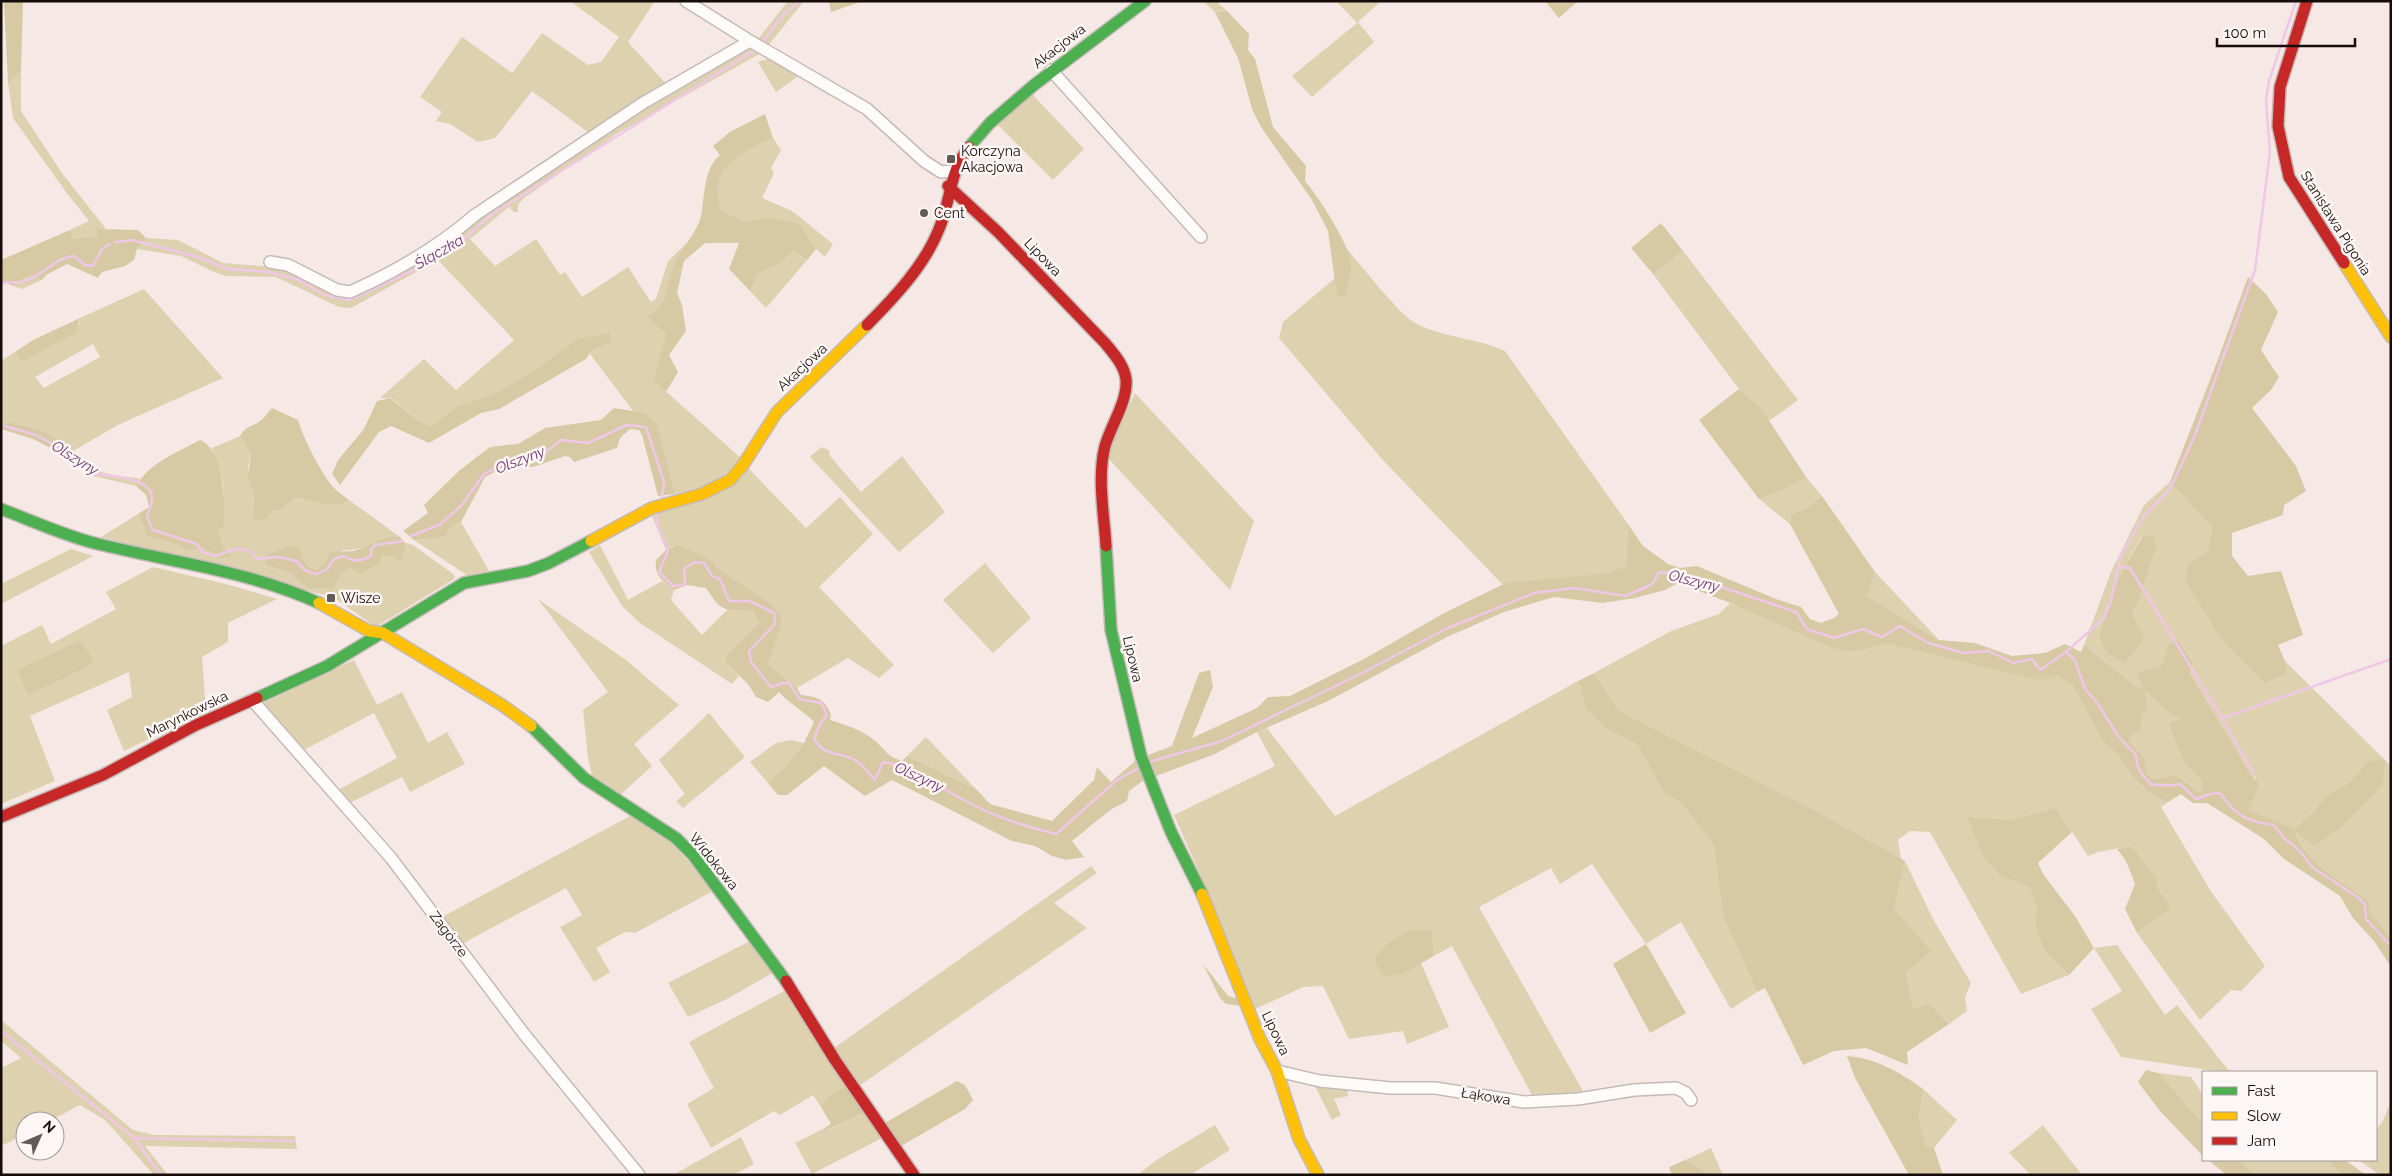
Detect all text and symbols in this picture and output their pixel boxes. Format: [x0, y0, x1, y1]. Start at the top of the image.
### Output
scale bar [2217, 15, 2354, 47]
street label: Akacjowa [1030, 21, 1088, 71]
text: 100 m [2224, 24, 2266, 42]
place label: Korczyna Akacjowa [961, 143, 1023, 175]
marker: Korczyna Akacjowa [945, 153, 957, 165]
street label: Stanisława Pigonia [2297, 168, 2375, 278]
place label: Cent [934, 205, 965, 221]
marker: Cent [918, 207, 930, 219]
water label: Ślączka [410, 231, 467, 274]
street label: Lipowa [1021, 235, 1065, 279]
street label: Akacjowa [774, 340, 830, 394]
water label: Olszyny [48, 437, 102, 480]
water label: Olszyny [493, 442, 548, 478]
water label: Olszyny [1667, 566, 1722, 596]
place label: Wisze [341, 590, 380, 606]
marker: Wisze [325, 592, 337, 604]
street label: Lipowa [1120, 634, 1146, 684]
street label: Marynkowska [144, 687, 230, 741]
water label: Olszyny [892, 758, 947, 796]
street label: Widokowa [686, 829, 742, 893]
street label: Zagórze [427, 908, 471, 960]
street label: Lipowa [1259, 1008, 1293, 1058]
legend [2202, 1071, 2377, 1161]
text: Fast [2247, 1082, 2275, 1100]
street label: Łąkowa [1460, 1084, 1512, 1108]
text: Slow [2247, 1107, 2281, 1125]
north arrow [15, 1111, 65, 1161]
text: N [40, 1117, 59, 1136]
text: Jam [2247, 1132, 2276, 1150]

